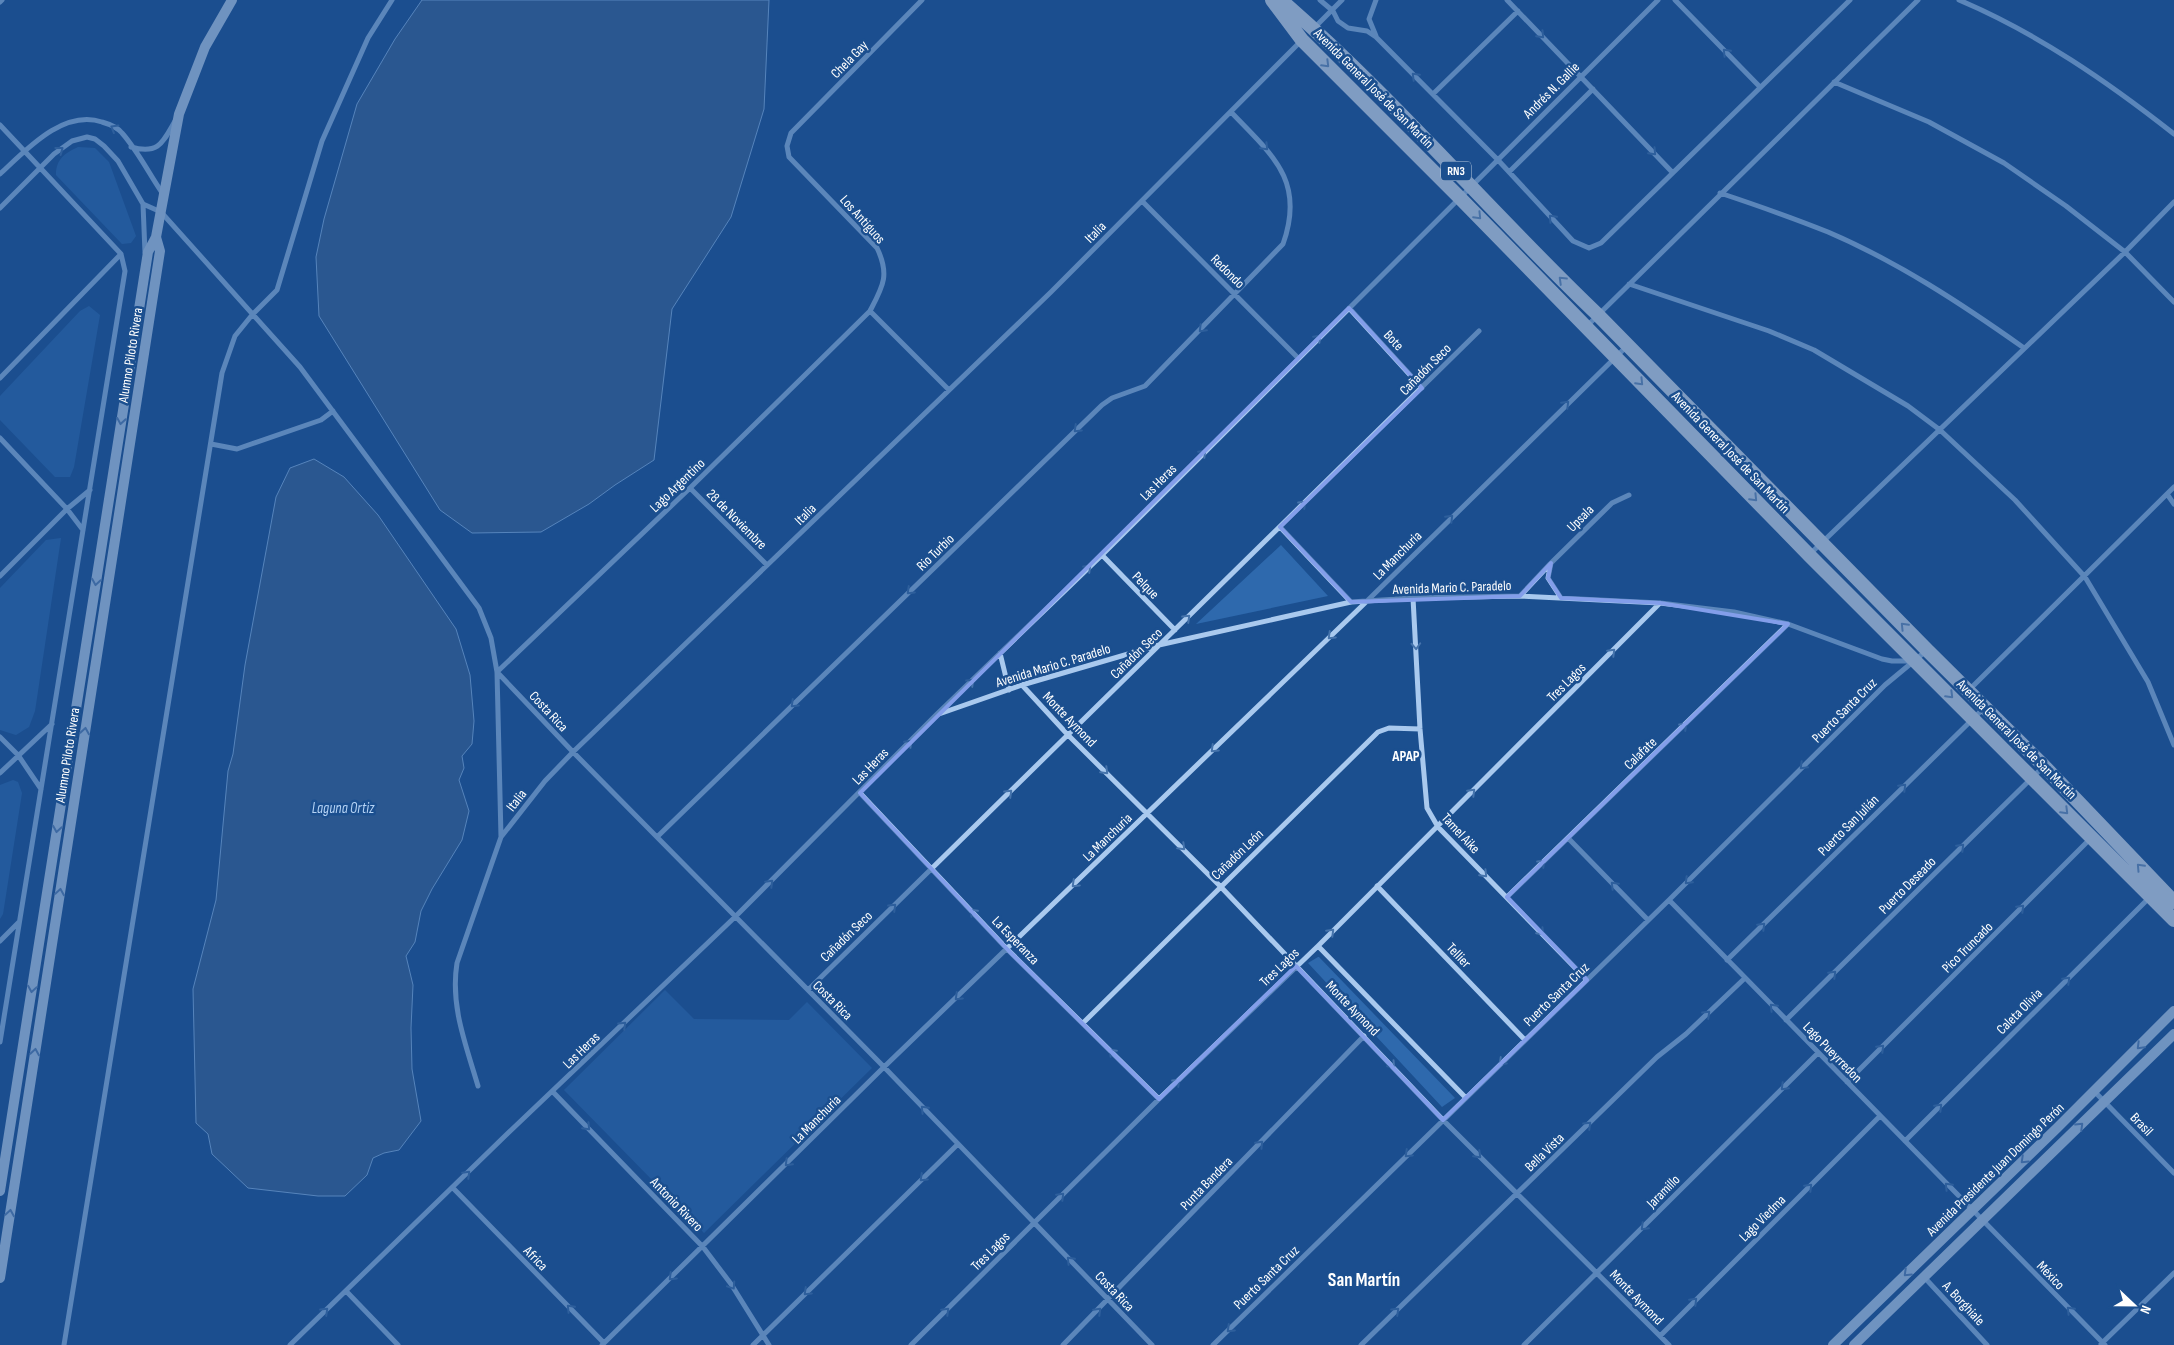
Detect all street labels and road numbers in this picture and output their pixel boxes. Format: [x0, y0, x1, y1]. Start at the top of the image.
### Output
street label: Avenida General José de San Martín [1309, 24, 1437, 152]
street label: Chela Gay [827, 36, 872, 82]
street label: Andrés N. Gallie [1519, 59, 1583, 123]
road number: RN3 [1441, 162, 1471, 180]
street label: Los Antiguos [836, 192, 889, 247]
street label: Italia [1081, 218, 1110, 247]
street label: Redondo [1207, 251, 1248, 292]
street label: Alumno Piloto Rivera [114, 306, 146, 405]
street label: Bote [1380, 327, 1407, 354]
street label: Cañadón Seco [1396, 340, 1455, 399]
street label: Avenida General José de San Martín [1667, 387, 1793, 517]
street label: Lago Argentino [646, 455, 709, 516]
street label: Las Heras [1137, 461, 1180, 504]
street label: 28 de Noviembre [703, 486, 770, 553]
street label: Italia [791, 500, 820, 529]
street label: Upsala [1563, 501, 1597, 535]
street label: La Manchuria [1369, 527, 1425, 583]
street label: Rio Turbio [913, 530, 958, 574]
street label: Pelque [1129, 568, 1163, 603]
street label: Avenida Mario C. Paradelo [1391, 577, 1512, 598]
street label: Cañadón Seco [1107, 624, 1166, 682]
street label: Avenida Mario C. Paradelo [993, 640, 1113, 691]
street label: Tres Lagos [1543, 659, 1589, 705]
street label: Puerto Santa Cruz [1808, 674, 1880, 746]
street label: Avenida General José de San Martín [1952, 675, 2080, 803]
street label: Costa Rica [526, 688, 572, 735]
street label: Monte Aymond [1039, 688, 1100, 751]
street label: Alumno Piloto Rivera [51, 706, 83, 805]
street label: Calafate [1620, 734, 1660, 773]
street label: Las Heras [849, 744, 892, 788]
street label: Italia [503, 786, 530, 815]
street label: Puerto San Julián [1814, 791, 1882, 859]
street label: La Manchuria [1079, 810, 1136, 865]
street label: Tamel Aike [1438, 810, 1484, 857]
street label: Cañadón León [1208, 825, 1267, 883]
street label: Puerto Deseado [1875, 853, 1940, 918]
street label: Cañadón Seco [817, 907, 876, 965]
street label: La Esperanza [988, 913, 1043, 968]
street label: Pico Truncado [1938, 918, 1996, 976]
street label: Tellier [1443, 939, 1475, 971]
street label: Tres Lagos [1256, 944, 1303, 990]
street label: Puerto Santa Cruz [1520, 959, 1593, 1030]
street label: Costa Rica [809, 977, 856, 1024]
street label: Monte Aymond [1322, 977, 1383, 1040]
street label: Caleta Olivia [1993, 985, 2046, 1038]
street label: Lago Pueyrredon [1799, 1018, 1866, 1086]
street label: Las Heras [559, 1029, 603, 1072]
street label: La Manchuria [788, 1091, 844, 1147]
street label: Avenida Presidente Juan Domingo Perón [1922, 1099, 2068, 1240]
street label: Brasil [2127, 1109, 2157, 1139]
street label: Bella Vista [1521, 1130, 1568, 1175]
street label: Punta Bandera [1177, 1153, 1236, 1214]
street label: Jaramillo [1642, 1171, 1684, 1212]
street label: Antonio Rivero [646, 1173, 707, 1235]
street label: Lago Viedma [1736, 1192, 1789, 1245]
street label: Tres Lagos [967, 1228, 1013, 1274]
street label: Africa [519, 1242, 551, 1274]
street label: Puerto Santa Cruz [1230, 1242, 1303, 1313]
street label: México [2033, 1258, 2068, 1293]
street label: Monte Aymond [1606, 1266, 1667, 1329]
street label: Costa Rica [1091, 1268, 1138, 1315]
street label: A. Borghiale [1938, 1277, 1988, 1329]

